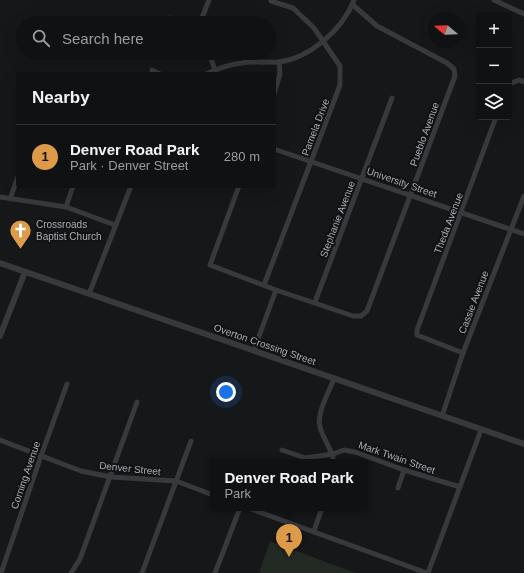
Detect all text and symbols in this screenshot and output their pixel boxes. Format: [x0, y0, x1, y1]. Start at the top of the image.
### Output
north arrow [428, 12, 464, 48]
map controls [476, 12, 512, 120]
button: + [476, 12, 512, 48]
search box [16, 16, 276, 60]
icon: search [30, 27, 52, 49]
text: Search here [62, 30, 144, 47]
button: − [476, 48, 512, 84]
button: layers [476, 84, 512, 120]
text: Nearby [32, 88, 90, 107]
street label: Pamela Drive [300, 97, 332, 157]
street label: Pueblo Avenue [408, 100, 441, 168]
text: Denver Road Park [70, 141, 199, 158]
text: 1 [41, 149, 49, 164]
text: 280 m [224, 149, 260, 164]
text: Park · Denver Street [70, 158, 189, 173]
street label: University Street [365, 165, 439, 200]
street label: Stephanie Avenue [318, 179, 357, 259]
street label: Theda Avenue [432, 191, 465, 255]
church icon: Crossroads Baptist Church [7, 217, 33, 250]
place label: Crossroads Baptist Church [36, 219, 102, 242]
street label: Cassie Avenue [456, 269, 491, 335]
street label: Overton Crossing Street [212, 322, 318, 367]
your location [216, 382, 236, 402]
street label: Corning Avenue [9, 439, 42, 511]
street label: Mark Twain Street [357, 439, 437, 476]
popup [210, 459, 368, 511]
street label: Denver Street [99, 460, 161, 477]
text: Denver Road Park [224, 469, 354, 486]
text: Park [224, 486, 251, 501]
pin: 1 [276, 524, 302, 557]

